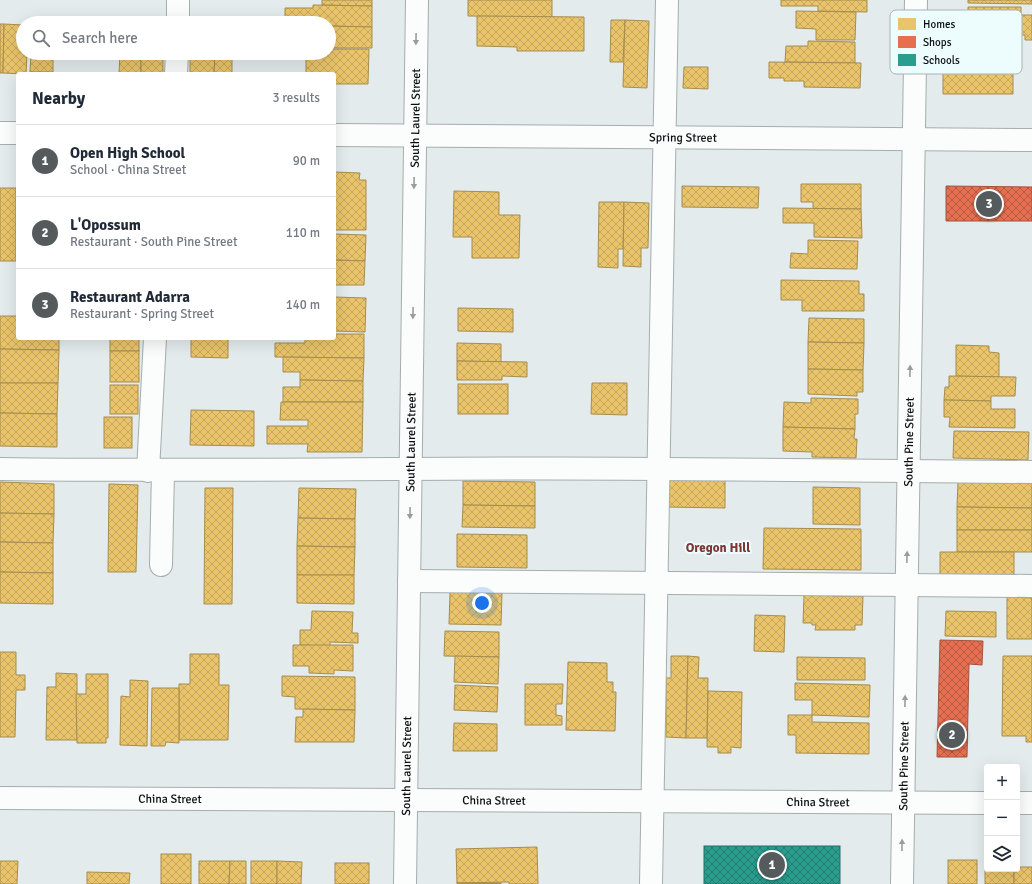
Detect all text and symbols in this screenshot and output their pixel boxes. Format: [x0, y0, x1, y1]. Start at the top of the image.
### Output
legend [890, 10, 1022, 74]
search box [16, 16, 336, 60]
text: Homes [923, 18, 955, 31]
icon: search [30, 27, 52, 49]
text: Search here [62, 29, 138, 47]
one-way arrow [413, 33, 419, 46]
text: Shops [923, 36, 952, 49]
text: Schools [923, 54, 960, 67]
street label: South Laurel Street [407, 68, 424, 168]
text: Nearby [32, 88, 85, 109]
text: 3 results [272, 90, 320, 106]
street label: Spring Street [649, 130, 717, 145]
text: Open High School [70, 144, 185, 162]
text: 1 [41, 153, 49, 169]
text: 90 m [293, 153, 320, 169]
text: School · China Street [70, 162, 186, 178]
one-way arrow [411, 177, 418, 189]
pin: 3 [976, 189, 1002, 219]
text: L'Opossum [70, 216, 141, 234]
text: 2 [41, 225, 49, 241]
text: 110 m [286, 225, 320, 241]
text: Restaurant · South Pine Street [70, 234, 238, 250]
text: Restaurant Adarra [70, 288, 190, 306]
text: 3 [41, 297, 49, 313]
text: 140 m [286, 297, 320, 313]
text: Restaurant · Spring Street [70, 306, 214, 322]
one-way arrow [410, 307, 416, 320]
one-way arrow [907, 364, 913, 377]
street label: South Laurel Street [403, 392, 419, 492]
street label: South Pine Street [901, 397, 917, 487]
one-way arrow [407, 507, 413, 520]
district label: Oregon Hill [686, 540, 750, 556]
one-way arrow [904, 550, 910, 563]
your location [472, 593, 492, 613]
one-way arrow [902, 694, 908, 707]
street label: South Laurel Street [398, 716, 415, 816]
pin: 2 [939, 720, 965, 750]
street label: South Pine Street [896, 721, 912, 811]
map controls [984, 764, 1020, 872]
button: + [984, 764, 1020, 800]
street label: China Street [138, 791, 202, 807]
street label: China Street [462, 793, 526, 808]
street label: China Street [786, 794, 850, 810]
button: − [984, 800, 1020, 836]
button: layers [984, 836, 1020, 872]
one-way arrow [899, 839, 906, 851]
pin: 1 [759, 850, 785, 880]

